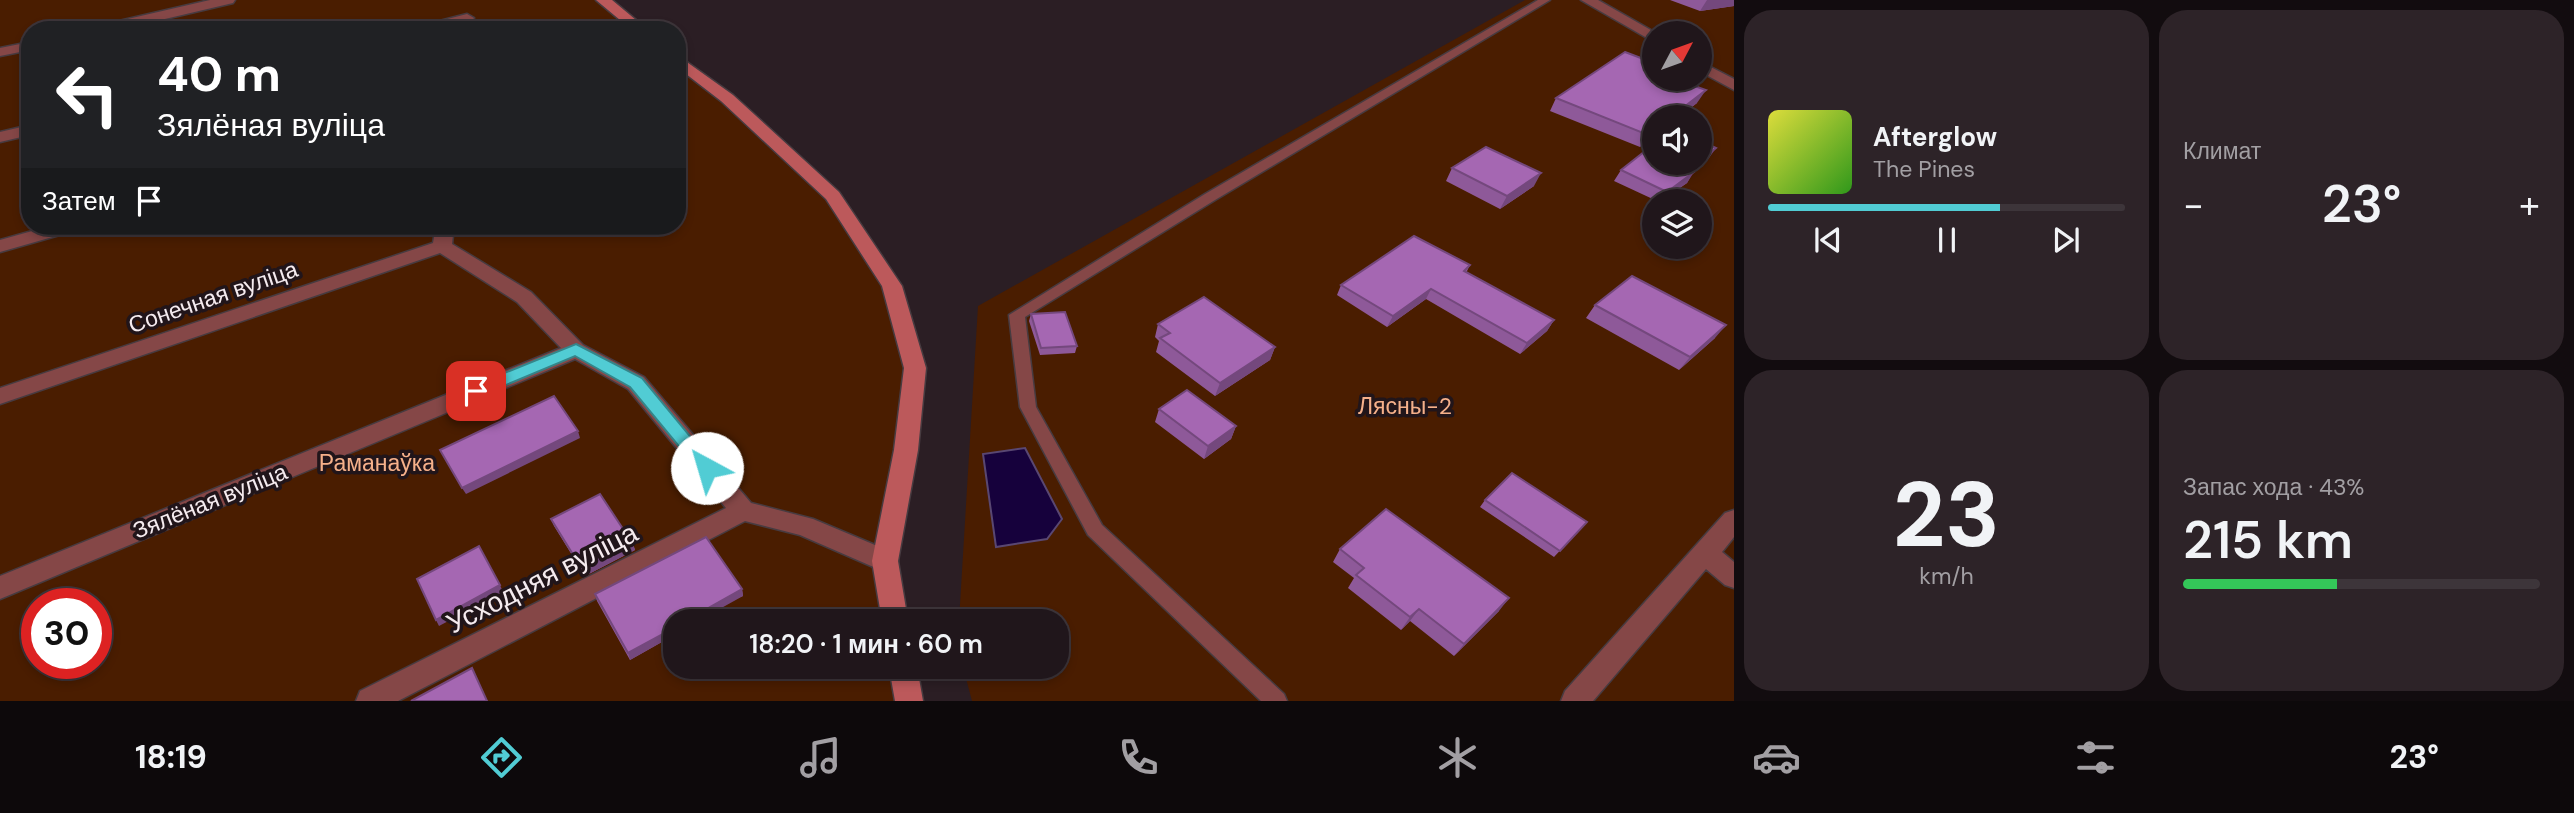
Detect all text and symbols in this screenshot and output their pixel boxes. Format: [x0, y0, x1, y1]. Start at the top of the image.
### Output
north arrow [1642, 21, 1712, 91]
map controls [1642, 21, 1712, 259]
text: 40 m [157, 42, 281, 106]
icon: left [42, 49, 133, 140]
text: Зялёная вуліца [157, 104, 385, 146]
button: sound [1642, 105, 1712, 175]
text: Afterglow [1873, 120, 1997, 154]
text: Климат [2183, 136, 2261, 166]
text: The Pines [1873, 154, 1975, 184]
text: 23° [2322, 170, 2401, 238]
text: − [2183, 180, 2204, 230]
text: + [2519, 180, 2540, 230]
icon: arrive [130, 182, 168, 220]
text: Затем [42, 184, 116, 218]
button: layers [1642, 189, 1712, 259]
icon: previous [1809, 221, 1847, 259]
icon: pause [1928, 221, 1966, 259]
icon: next [2047, 221, 2085, 259]
street label: Сонечная вуліца [124, 254, 302, 340]
pin [446, 361, 506, 421]
icon: arrive [457, 372, 495, 410]
park label: Лясны-2 [1358, 391, 1452, 421]
position arrow [670, 431, 744, 505]
park label: Раманаўка [319, 448, 435, 478]
street label: Зялёная вуліца [128, 456, 292, 546]
text: 23 [1893, 456, 2000, 574]
text: Запас хода · 43% [2183, 472, 2364, 502]
text: 215 km [2183, 506, 2353, 574]
street label: Усходняя вуліца [440, 514, 644, 642]
text: km/h [1919, 561, 1974, 591]
speed limit sign: 30 [21, 588, 112, 679]
text: 18:20 · 1 мин · 60 m [749, 627, 983, 661]
icon: directions [477, 733, 526, 782]
icon: music [796, 733, 845, 782]
icon: phone [1114, 733, 1163, 782]
icon: climate [1433, 733, 1482, 782]
icon: car [1752, 733, 1801, 782]
icon: filters [2071, 733, 2120, 782]
text: 18:19 [135, 736, 207, 778]
text: 23° [2390, 736, 2439, 778]

